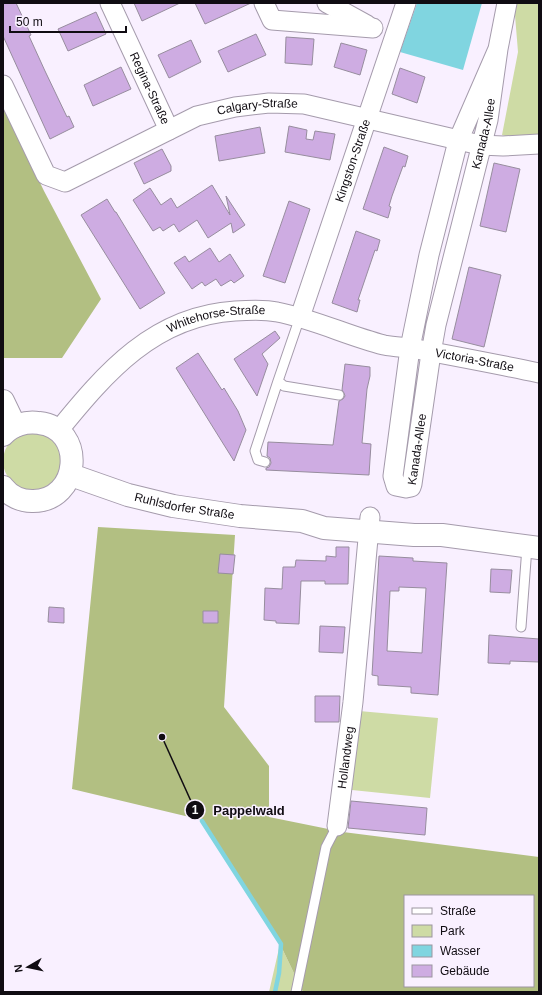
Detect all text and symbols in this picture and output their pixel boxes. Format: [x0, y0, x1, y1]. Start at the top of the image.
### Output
scale bar [10, 8, 126, 34]
text: 50 m [16, 15, 43, 29]
street label: Regina-Straße [127, 50, 173, 127]
street label: Calgary-Straße [216, 96, 298, 118]
street label: Kanada-Allee [469, 97, 498, 170]
street label: Kingston-Straße [332, 117, 373, 204]
street label: Whitehorse-Straße [164, 303, 266, 336]
street label: Victoria-Straße [434, 346, 516, 375]
street label: Kanada-Allee [405, 412, 429, 486]
street label: Ruhlsdorfer Straße [133, 490, 236, 522]
street label: Hollandweg [335, 726, 357, 790]
callout: Pappelwald [185, 798, 292, 823]
text: 1 [192, 803, 199, 817]
text: Pappelwald [213, 803, 285, 818]
legend [404, 895, 534, 987]
text: Straße [440, 904, 476, 918]
text: Park [440, 924, 466, 938]
text: Wasser [440, 944, 480, 958]
north arrow [8, 947, 48, 987]
text: N [12, 964, 25, 973]
text: Gebäude [440, 964, 490, 978]

